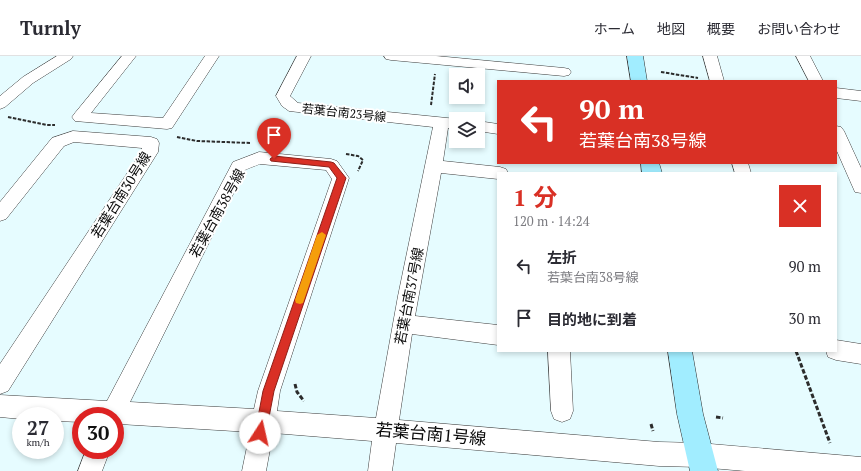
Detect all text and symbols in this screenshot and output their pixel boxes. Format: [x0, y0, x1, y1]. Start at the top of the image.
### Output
text: Turnly [20, 15, 81, 40]
text: ホーム [593, 19, 635, 38]
text: 地図 [657, 19, 685, 38]
text: 概要 [707, 19, 735, 38]
text: お問い合わせ [757, 19, 841, 38]
map controls [449, 68, 485, 148]
button: sound [449, 68, 485, 104]
text: 90 m [579, 90, 644, 127]
icon: left [513, 96, 565, 148]
street label: 若葉台南23号線 [301, 101, 387, 124]
button: layers [449, 112, 485, 148]
pin [257, 118, 291, 159]
icon: arrive [263, 124, 285, 146]
text: 若葉台南38号線 [579, 128, 706, 152]
street label: 若葉台南30号線 [86, 148, 155, 242]
street label: 若葉台南38号線 [184, 165, 249, 261]
text: 1 分 [513, 181, 557, 213]
button: close [779, 185, 821, 227]
text: 120 m · 14:24 [513, 212, 590, 230]
street label: 若葉台南37号線 [390, 246, 427, 346]
text: 左折 [547, 247, 577, 267]
icon: left [513, 255, 535, 277]
text: 90 m [788, 256, 821, 276]
text: 若葉台南38号線 [547, 268, 639, 286]
icon: arrive [513, 307, 535, 329]
text: 30 m [788, 308, 821, 328]
text: 目的地に到着 [547, 309, 637, 329]
speed limit sign: 30 [72, 407, 124, 459]
position arrow [239, 412, 281, 454]
text: 27 [27, 414, 49, 441]
street label: 若葉台南1号線 [375, 417, 487, 450]
text: km/h [26, 436, 50, 449]

